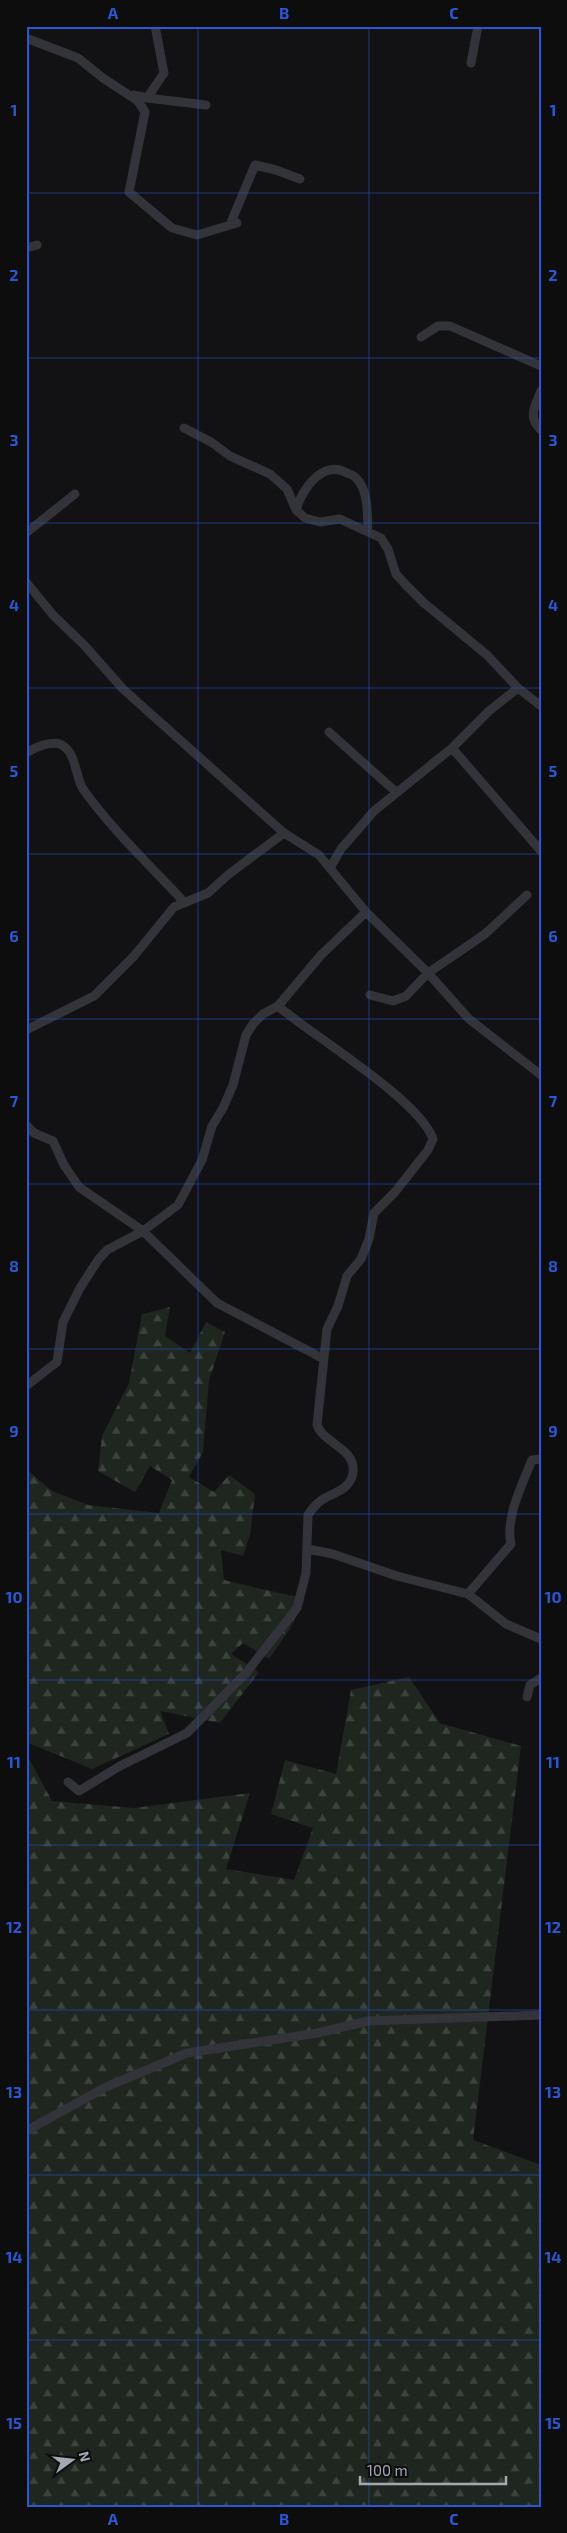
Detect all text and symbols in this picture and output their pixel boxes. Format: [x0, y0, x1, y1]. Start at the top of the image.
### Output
text: A [108, 3, 119, 22]
text: B [279, 3, 289, 22]
text: C [449, 3, 459, 22]
text: 1 [11, 100, 17, 119]
text: 1 [550, 100, 556, 119]
text: 2 [9, 265, 19, 284]
text: 2 [548, 265, 558, 284]
text: 3 [9, 430, 19, 449]
text: 3 [548, 430, 558, 449]
text: 4 [9, 595, 19, 614]
text: 4 [548, 595, 558, 614]
text: 5 [10, 761, 19, 780]
text: 5 [549, 761, 558, 780]
text: 6 [9, 926, 19, 945]
text: 6 [548, 926, 558, 945]
text: 7 [10, 1091, 19, 1110]
text: 7 [549, 1091, 558, 1110]
text: 8 [9, 1256, 19, 1275]
text: 8 [548, 1256, 558, 1275]
text: 9 [9, 1421, 19, 1440]
text: 9 [548, 1421, 558, 1440]
text: 10 [5, 1587, 23, 1606]
text: 10 [544, 1587, 562, 1606]
text: 11 [7, 1752, 21, 1771]
text: 11 [546, 1752, 560, 1771]
text: 12 [6, 1917, 22, 1936]
text: 12 [545, 1917, 561, 1936]
text: 13 [6, 2082, 22, 2101]
text: 13 [545, 2082, 561, 2101]
text: 14 [5, 2247, 23, 2266]
text: 14 [544, 2247, 562, 2266]
text: 15 [6, 2413, 22, 2432]
text: 15 [545, 2413, 561, 2432]
north arrow [48, 2436, 98, 2486]
text: N [76, 2449, 95, 2464]
scale bar [360, 2453, 506, 2485]
text: 100 m [367, 2461, 408, 2479]
text: A [108, 2509, 119, 2528]
text: B [279, 2509, 289, 2528]
text: C [449, 2509, 459, 2528]

